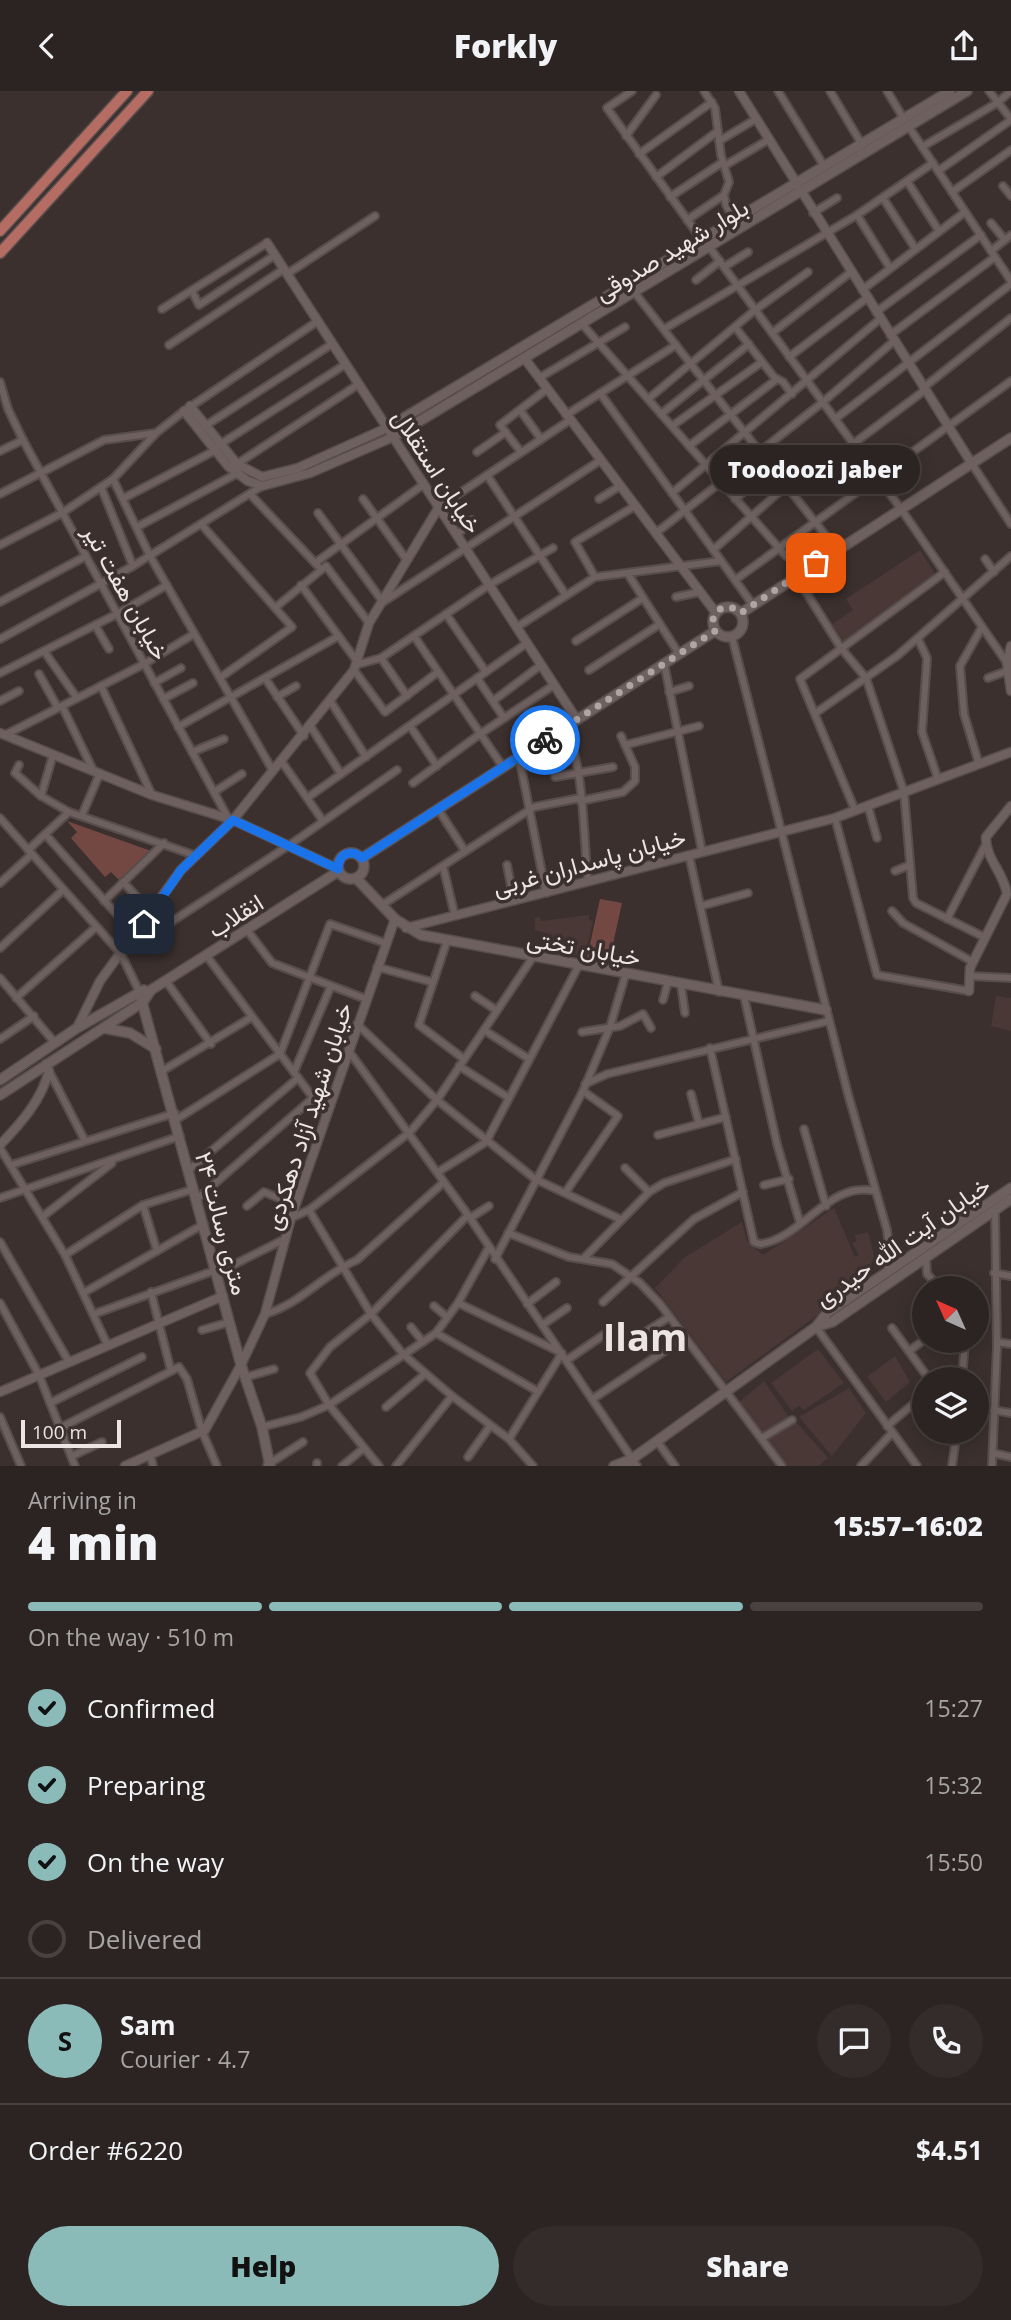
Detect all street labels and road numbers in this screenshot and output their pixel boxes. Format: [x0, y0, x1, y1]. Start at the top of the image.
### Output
street label: بلوار شهید صدوقی [588, 190, 754, 308]
street label: خیابان استقلال [385, 402, 491, 540]
street label: خیابان هفت تیر [76, 517, 178, 666]
street label: خیابان پاسداران غربی [489, 819, 689, 904]
street label: انقلاب [201, 885, 269, 945]
street label: خیابان تختی [525, 921, 643, 973]
street label: خیابان شهید آزاد دهکردی [255, 998, 359, 1234]
street label: ۲۴ متری رسالت [188, 1148, 258, 1298]
street label: خیابان آیت الله حیدری [807, 1168, 997, 1314]

